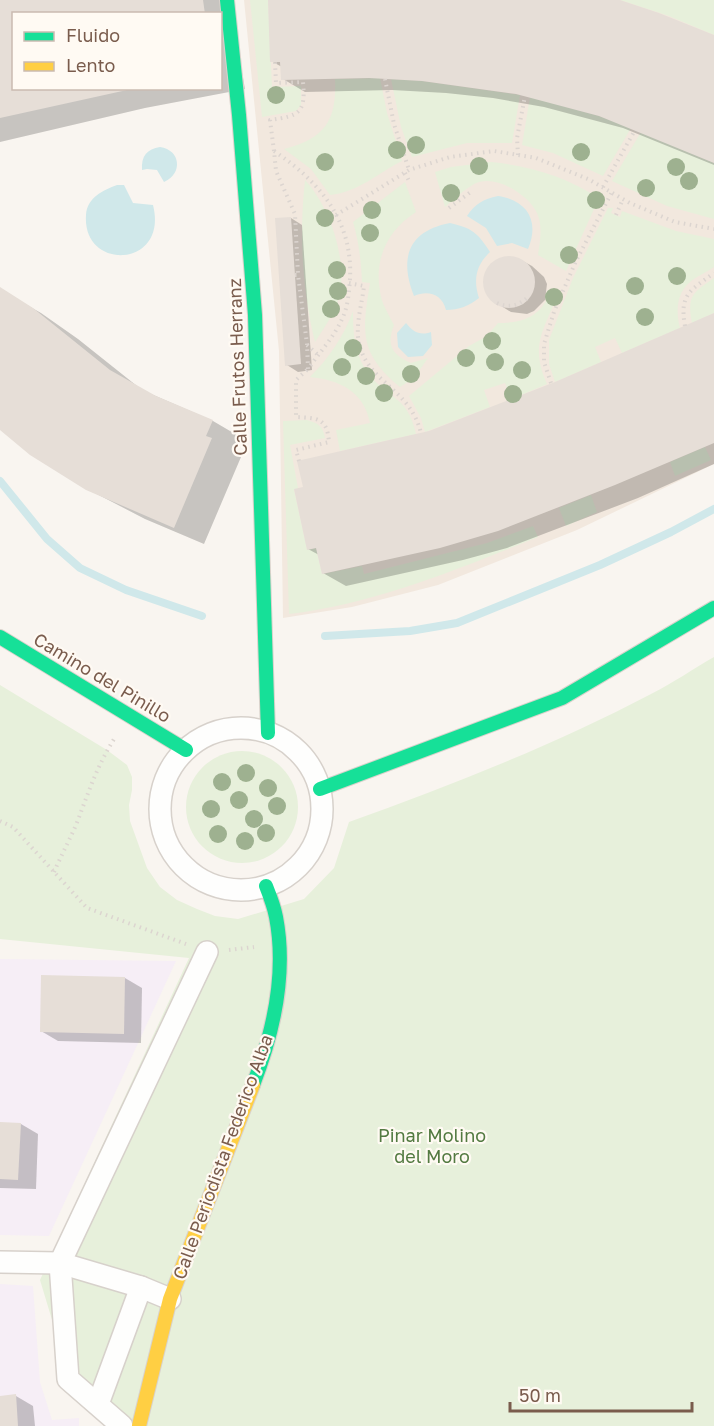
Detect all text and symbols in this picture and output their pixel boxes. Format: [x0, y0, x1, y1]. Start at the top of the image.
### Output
legend [12, 12, 222, 90]
text: Fluido [66, 24, 120, 46]
text: Lento [66, 54, 115, 76]
street label: Calle Frutos Herranz [223, 278, 251, 456]
street label: Camino del Pinillo [30, 628, 175, 727]
street label: Calle Periodista Federico Alba [167, 1031, 277, 1282]
park label: Pinar Molino del Moro [378, 1124, 486, 1167]
scale bar [510, 1375, 692, 1413]
text: 50 m [519, 1384, 561, 1406]

